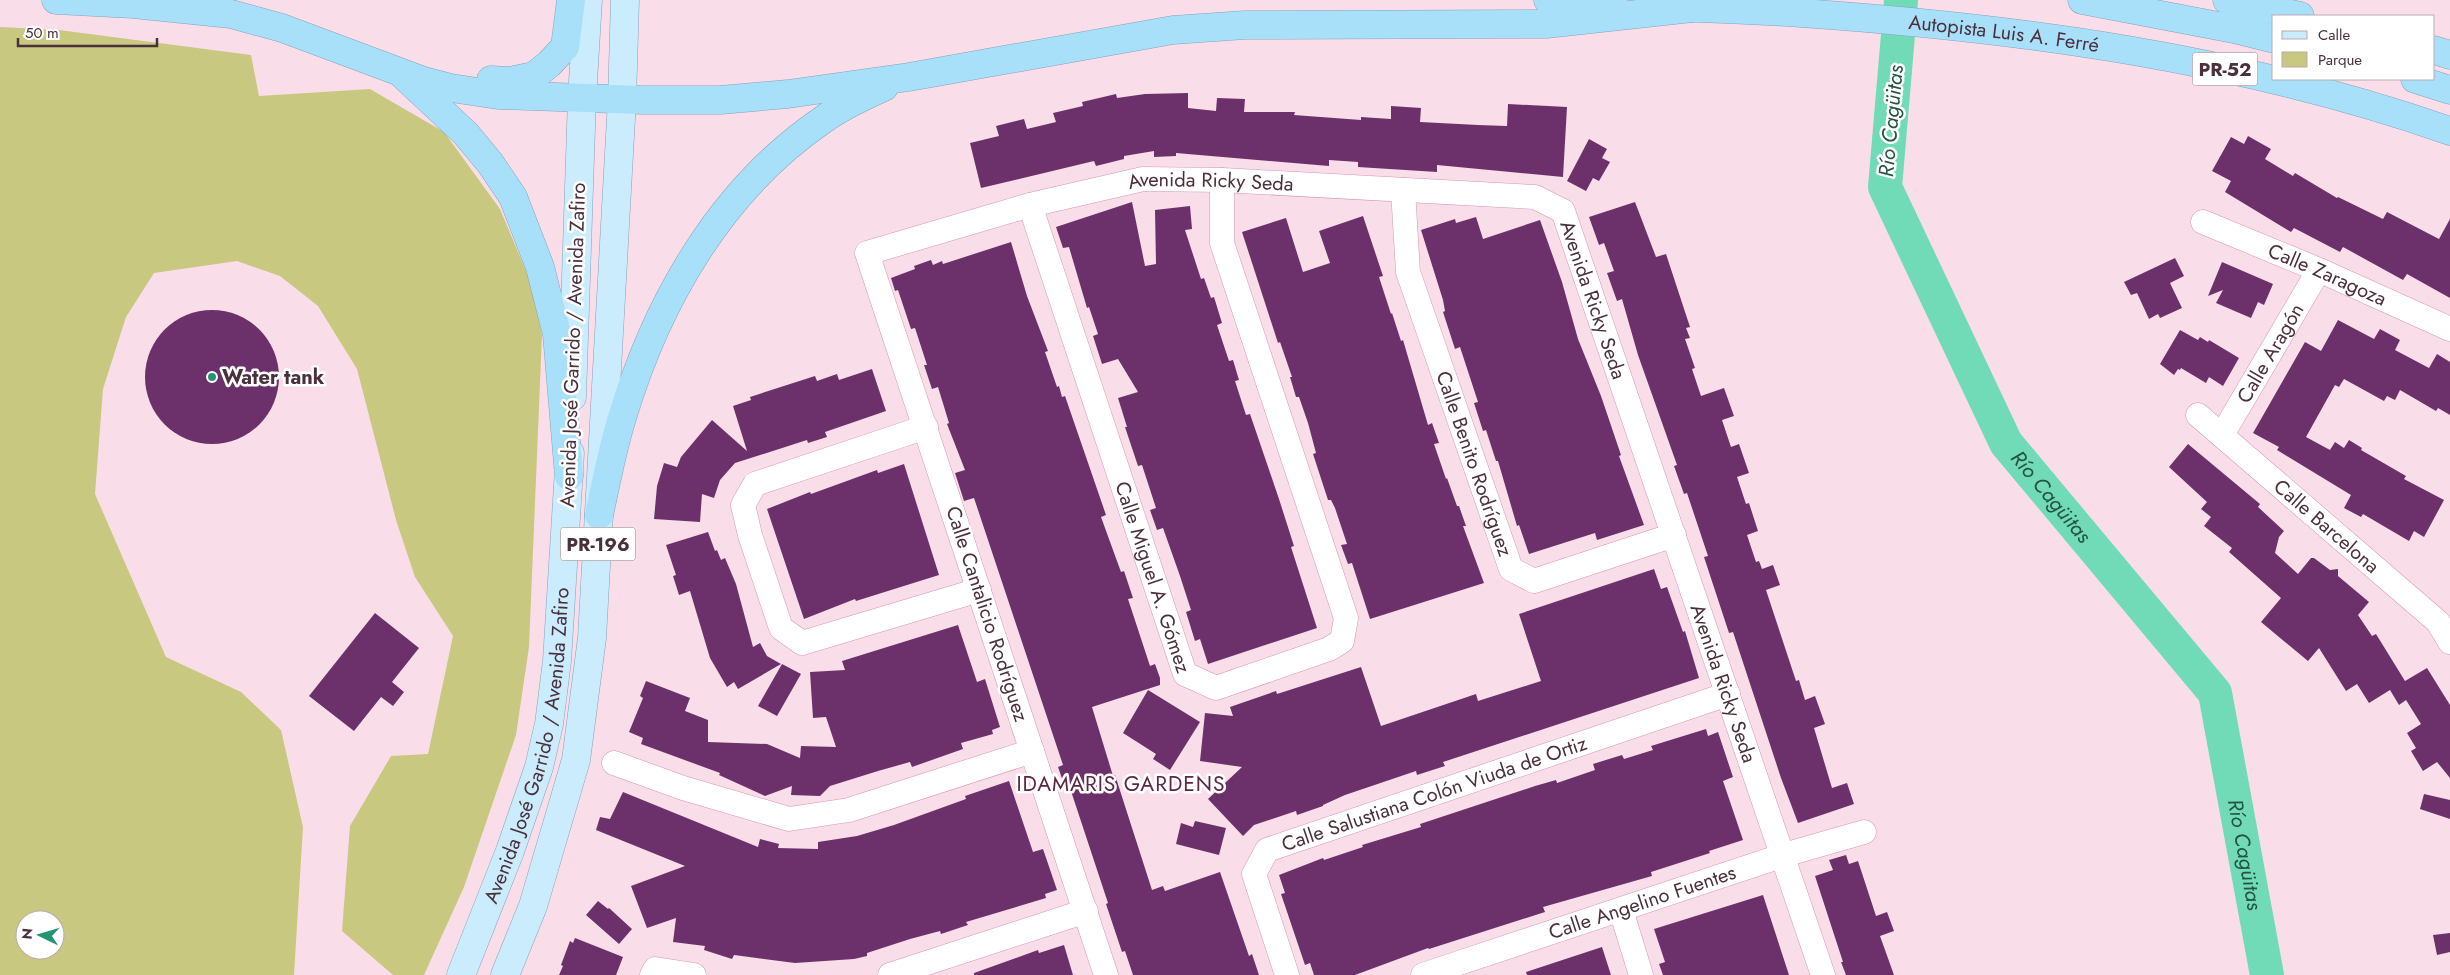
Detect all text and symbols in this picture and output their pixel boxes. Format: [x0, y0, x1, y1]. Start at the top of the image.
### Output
street label: Autopista Luis A. Ferré [1907, 7, 2101, 60]
scale bar [18, 15, 156, 47]
legend [2272, 15, 2435, 80]
text: 50 m [25, 22, 59, 44]
text: Calle [2318, 24, 2350, 46]
text: Parque [2318, 49, 2362, 71]
road number: PR-52 [2192, 52, 2258, 86]
water label: Río Cagüitas [1871, 63, 1911, 178]
street label: Avenida Ricky Seda [1125, 164, 1294, 198]
street label: Avenida José Garrido / Avenida Zafiro [553, 182, 593, 508]
street label: Avenida Ricky Seda [1553, 217, 1634, 383]
street label: Calle Zaragoza [2264, 236, 2391, 313]
street label: Calle Aragón [2229, 298, 2311, 408]
place label: Water tank [222, 363, 325, 392]
street label: Calle Benito Rodríguez [1429, 367, 1520, 560]
marker: Water tank [206, 371, 218, 383]
water label: Río Cagüitas [2004, 444, 2099, 550]
street label: Calle Barcelona [2267, 472, 2386, 580]
street label: Calle Miguel A. Gómez [1108, 478, 1198, 677]
street label: Calle Cantalicio Rodríguez [938, 502, 1036, 726]
road number: PR-196 [560, 528, 636, 560]
street label: Avenida José Garrido / Avenida Zafiro [476, 586, 576, 907]
street label: Avenida Ricky Seda [1683, 600, 1764, 766]
street label: Calle Salustiana Colón Viuda de Ortiz [1278, 728, 1591, 859]
district label: IDAMARIS GARDENS [1016, 769, 1226, 799]
water label: Río Cagüitas [2220, 797, 2270, 913]
street label: Calle Angelino Fuentes [1545, 858, 1740, 947]
north arrow [15, 910, 65, 960]
text: N [17, 927, 37, 940]

